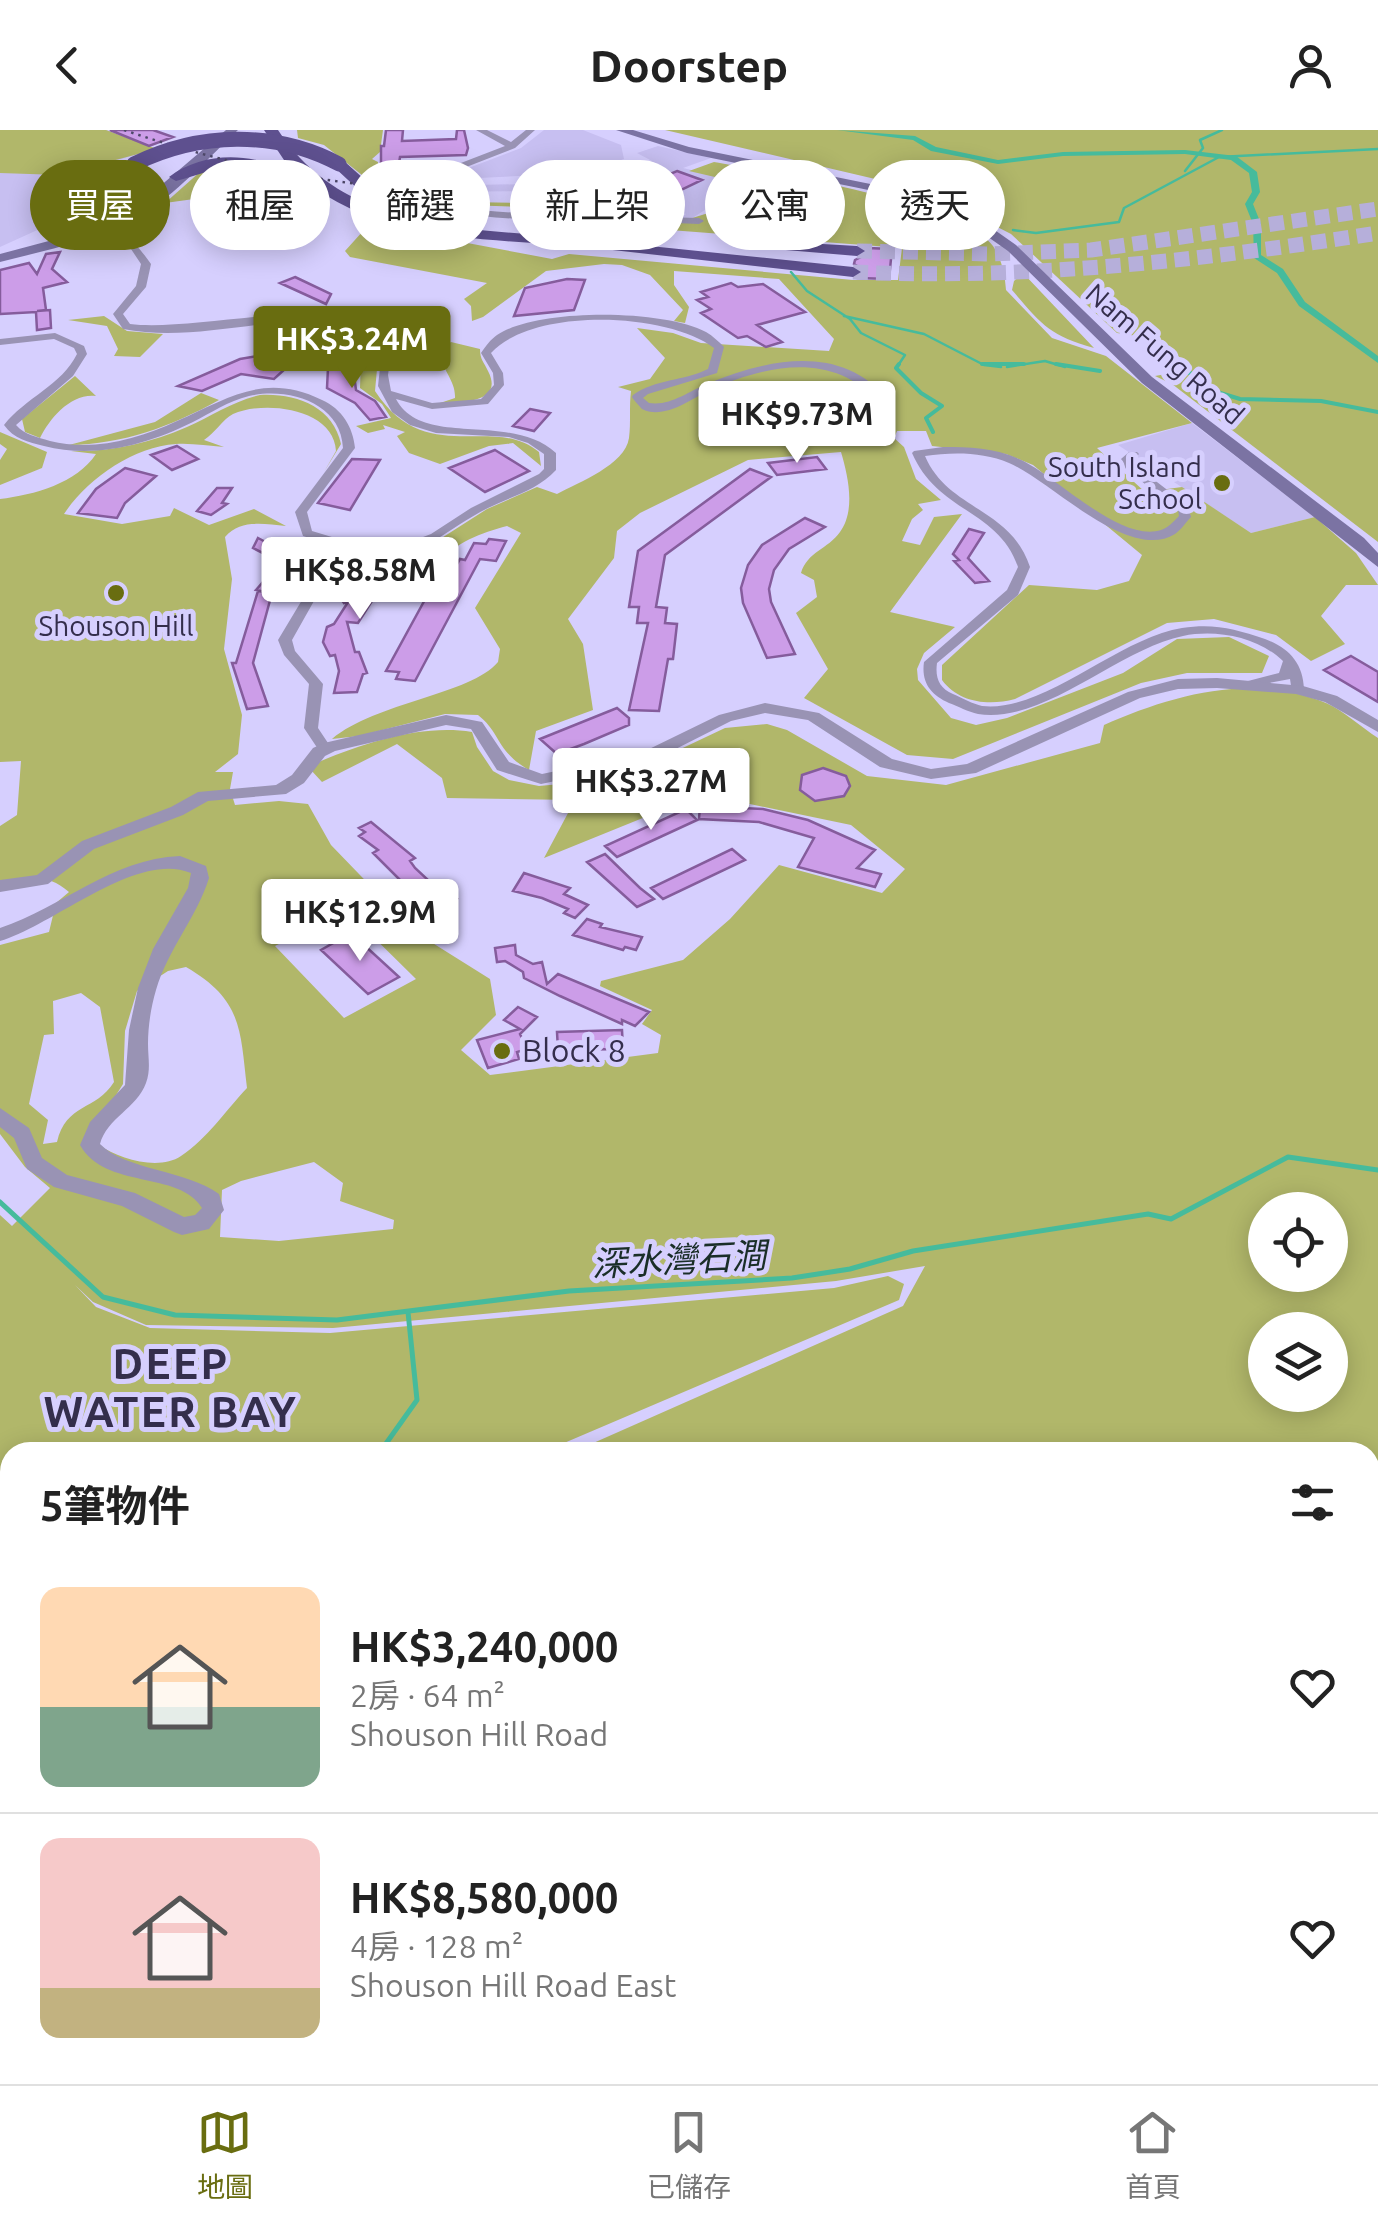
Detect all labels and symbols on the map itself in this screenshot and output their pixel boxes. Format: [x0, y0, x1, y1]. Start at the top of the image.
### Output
street label: Nam Fung Road [1080, 277, 1250, 430]
pin: HK$3.24M [249, 306, 455, 391]
pin: HK$9.73M [694, 381, 900, 466]
place label: South Island School [1048, 451, 1202, 514]
marker: South Island School [1211, 472, 1233, 494]
pin: HK$8.58M [257, 537, 463, 622]
marker: Shouson Hill [105, 582, 127, 604]
place label: Shouson Hill [39, 610, 193, 641]
pin: HK$3.27M [548, 748, 754, 833]
pin: HK$12.9M [257, 879, 463, 964]
place label: Block 8 [522, 1032, 626, 1068]
marker: Block 8 [491, 1040, 513, 1062]
water label: 深水灣石澗 [591, 1234, 772, 1284]
district label: DEEP WATER BAY [44, 1340, 298, 1435]

